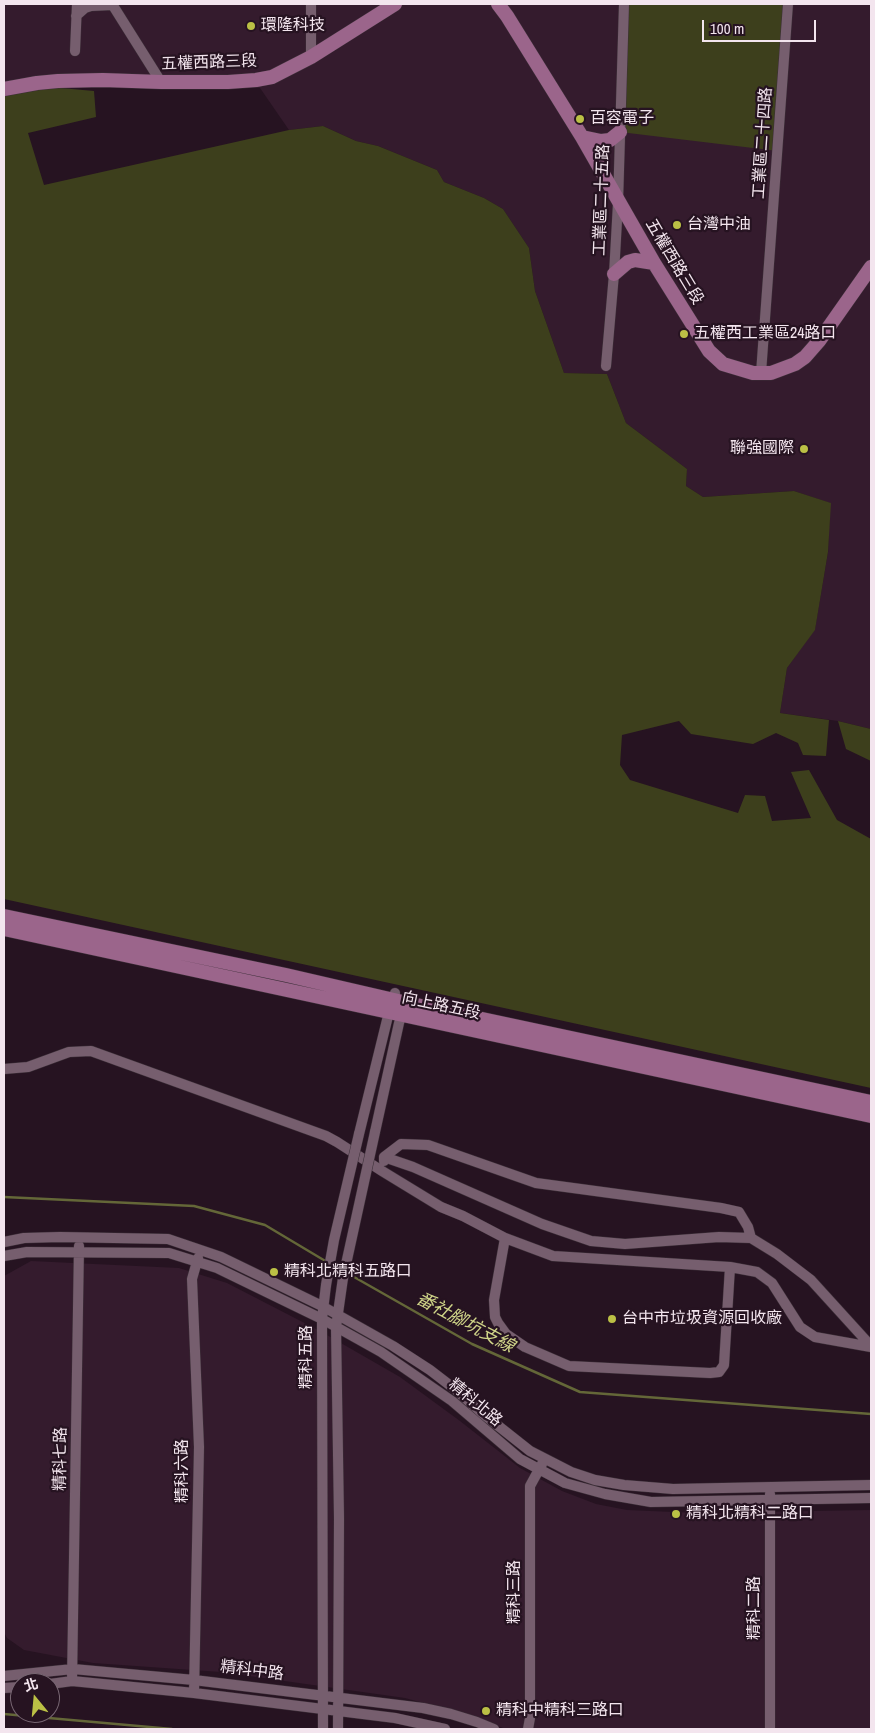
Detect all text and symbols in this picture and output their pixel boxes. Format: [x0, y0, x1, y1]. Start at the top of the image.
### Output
scale bar [705, 10, 819, 42]
place label: 環隆科技 [261, 16, 325, 36]
text: 100 m [710, 18, 744, 39]
marker: 環隆科技 [245, 20, 257, 32]
street label: 五權西路三段 [161, 52, 257, 74]
street label: 工業區二十四路 [750, 86, 776, 200]
place label: 百容電子 [590, 109, 654, 129]
marker: 百容電子 [574, 113, 586, 125]
street label: 工業區二十五路 [590, 144, 614, 256]
place label: 台灣中油 [687, 215, 751, 235]
street label: 五權西路三段 [641, 216, 707, 308]
marker: 台灣中油 [671, 219, 683, 231]
place label: 五權西工業區24路口 [694, 324, 837, 344]
marker: 五權西工業區24路口 [678, 328, 690, 340]
place label: 聯強國際 [730, 439, 794, 459]
marker: 聯強國際 [798, 443, 810, 455]
street label: 向上路五段 [400, 988, 482, 1024]
place label: 精科北精科五路口 [284, 1262, 412, 1282]
marker: 精科北精科五路口 [268, 1266, 280, 1278]
water label: 番社腳坑支線 [412, 1288, 518, 1358]
place label: 台中市垃圾資源回收廠 [622, 1309, 782, 1329]
marker: 台中市垃圾資源回收廠 [606, 1313, 618, 1325]
street label: 精科五路 [297, 1325, 317, 1389]
street label: 精科北路 [444, 1375, 506, 1431]
street label: 精科七路 [51, 1427, 71, 1491]
street label: 精科六路 [173, 1439, 193, 1503]
place label: 精科北精科二路口 [686, 1504, 814, 1524]
marker: 精科北精科二路口 [670, 1508, 682, 1520]
street label: 精科三路 [505, 1560, 525, 1624]
street label: 精科二路 [745, 1576, 765, 1640]
street label: 精科中路 [219, 1658, 285, 1684]
north arrow [10, 1673, 60, 1723]
text: 北 [22, 1674, 40, 1695]
place label: 精科中精科三路口 [496, 1701, 624, 1721]
marker: 精科中精科三路口 [480, 1705, 492, 1717]

